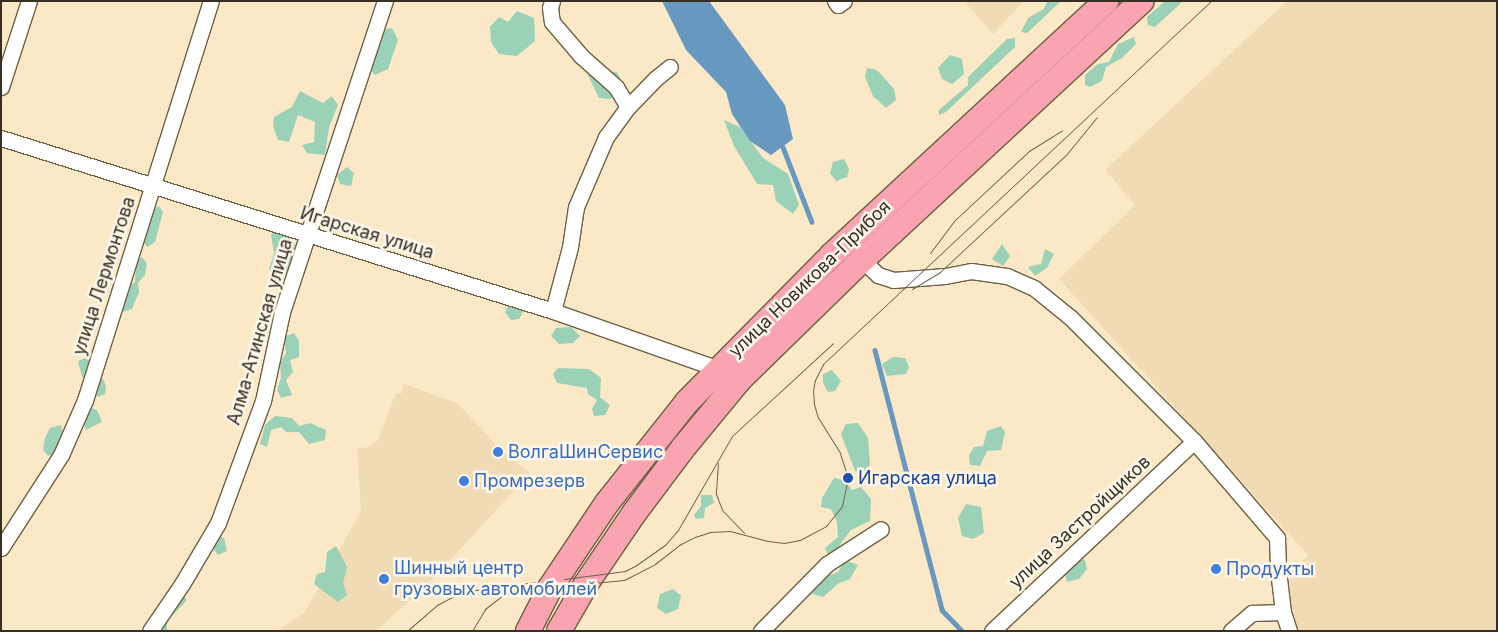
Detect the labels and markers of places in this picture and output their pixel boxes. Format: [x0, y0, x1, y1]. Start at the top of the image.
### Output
place label: ВолгаШинСервис [508, 441, 663, 463]
marker: ВолгаШинСервис [492, 446, 504, 458]
place label: Игарская улица [858, 467, 997, 489]
place label: Промрезерв [474, 470, 585, 492]
marker: Игарская улица [842, 472, 854, 484]
marker: Промрезерв [458, 475, 470, 487]
place label: Шинный центр грузовых автомобилей [394, 558, 597, 600]
place label: Продукты [1226, 558, 1314, 580]
marker: Продукты [1210, 563, 1222, 575]
marker: Шинный центр грузовых автомобилей [378, 573, 390, 585]

